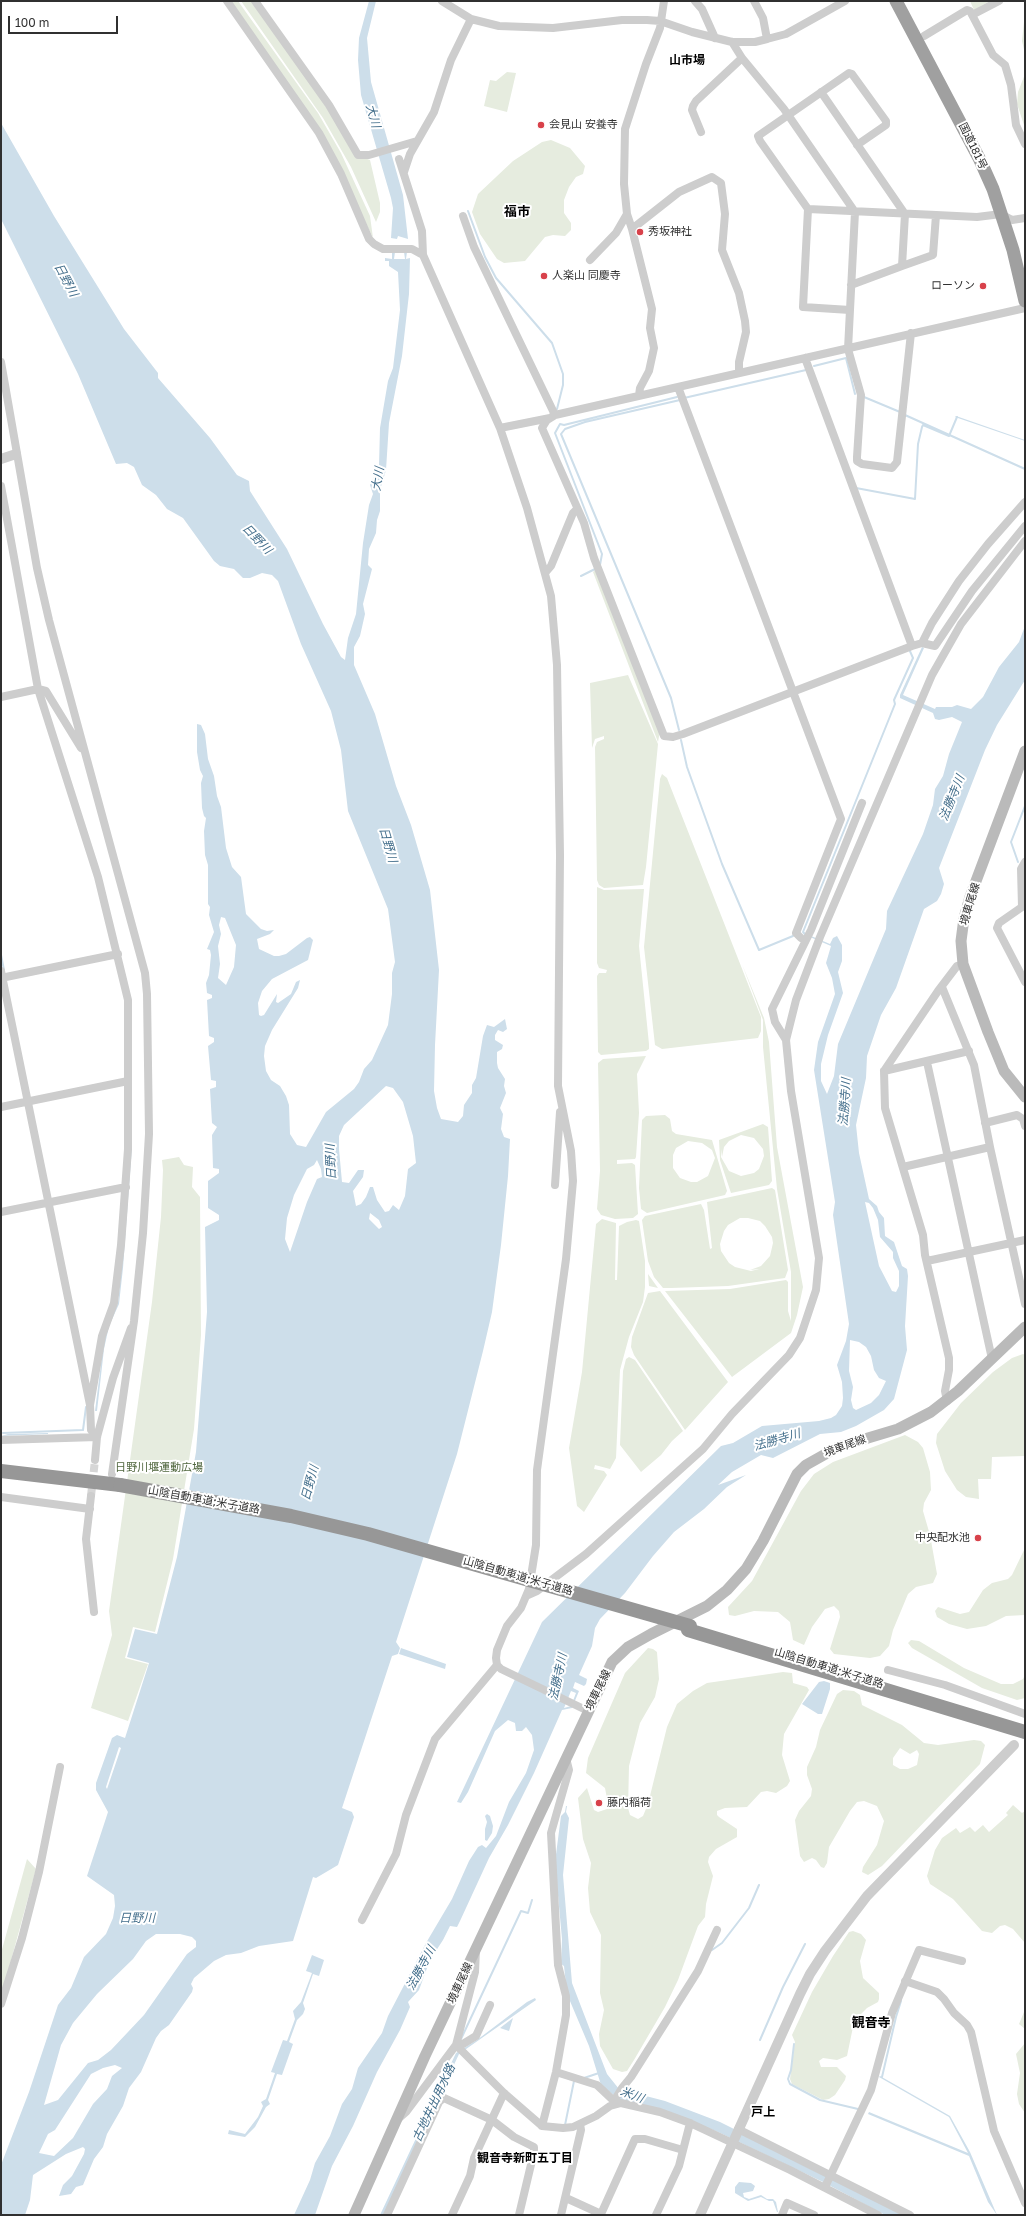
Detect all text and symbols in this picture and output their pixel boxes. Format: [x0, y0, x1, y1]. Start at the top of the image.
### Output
scale bar [10, 8, 120, 34]
text: 100 m [15, 15, 49, 30]
district label: 山市場 [669, 53, 705, 67]
water label: 大川 [363, 102, 383, 130]
place label: 会見山 安養寺 [549, 118, 618, 132]
marker: 会見山 安養寺 [536, 120, 546, 130]
street label: 国道181号 [956, 120, 990, 172]
district label: 福市 [504, 204, 530, 220]
place label: 秀坂神社 [648, 225, 692, 239]
marker: 秀坂神社 [635, 227, 645, 237]
water label: 日野川 [51, 261, 81, 299]
place label: 人楽山 同慶寺 [552, 269, 621, 283]
marker: 人楽山 同慶寺 [539, 271, 549, 281]
place label: ローソン [931, 279, 975, 293]
marker: ローソン [978, 281, 988, 291]
water label: 大川 [369, 466, 387, 492]
water label: 日野川 [239, 521, 275, 557]
water label: 法勝寺川 [936, 773, 968, 823]
water label: 日野川 [376, 826, 400, 864]
street label: 境車尾線 [957, 881, 983, 927]
water label: 法勝寺川 [836, 1078, 854, 1126]
water label: 日野川 [323, 1144, 339, 1180]
water label: 法勝寺川 [752, 1426, 802, 1454]
street label: 境車尾線 [822, 1432, 868, 1460]
park label: 日野川堰運動広場 [115, 1461, 203, 1475]
water label: 日野川 [298, 1464, 322, 1502]
street label: 山陰自動車道;米子道路 [147, 1484, 261, 1516]
place label: 中央配水池 [915, 1531, 970, 1545]
marker: 中央配水池 [973, 1533, 983, 1543]
street label: 山陰自動車道;米子道路 [462, 1554, 574, 1598]
street label: 山陰自動車道;米子道路 [773, 1645, 885, 1691]
water label: 法勝寺川 [546, 1652, 570, 1702]
street label: 境車尾線 [582, 1667, 614, 1713]
place label: 藤内稲荷 [607, 1796, 651, 1810]
marker: 藤内稲荷 [594, 1798, 604, 1808]
water label: 日野川 [119, 1911, 155, 1925]
water label: 法勝寺川 [403, 1943, 439, 1993]
street label: 境車尾線 [445, 1960, 475, 2006]
district label: 観音寺 [852, 2015, 890, 2031]
water label: 古地井出用水路 [410, 2062, 458, 2144]
water label: 米川 [618, 2084, 646, 2106]
district label: 戸上 [751, 2105, 775, 2119]
district label: 観音寺新町五丁目 [477, 2151, 573, 2165]

